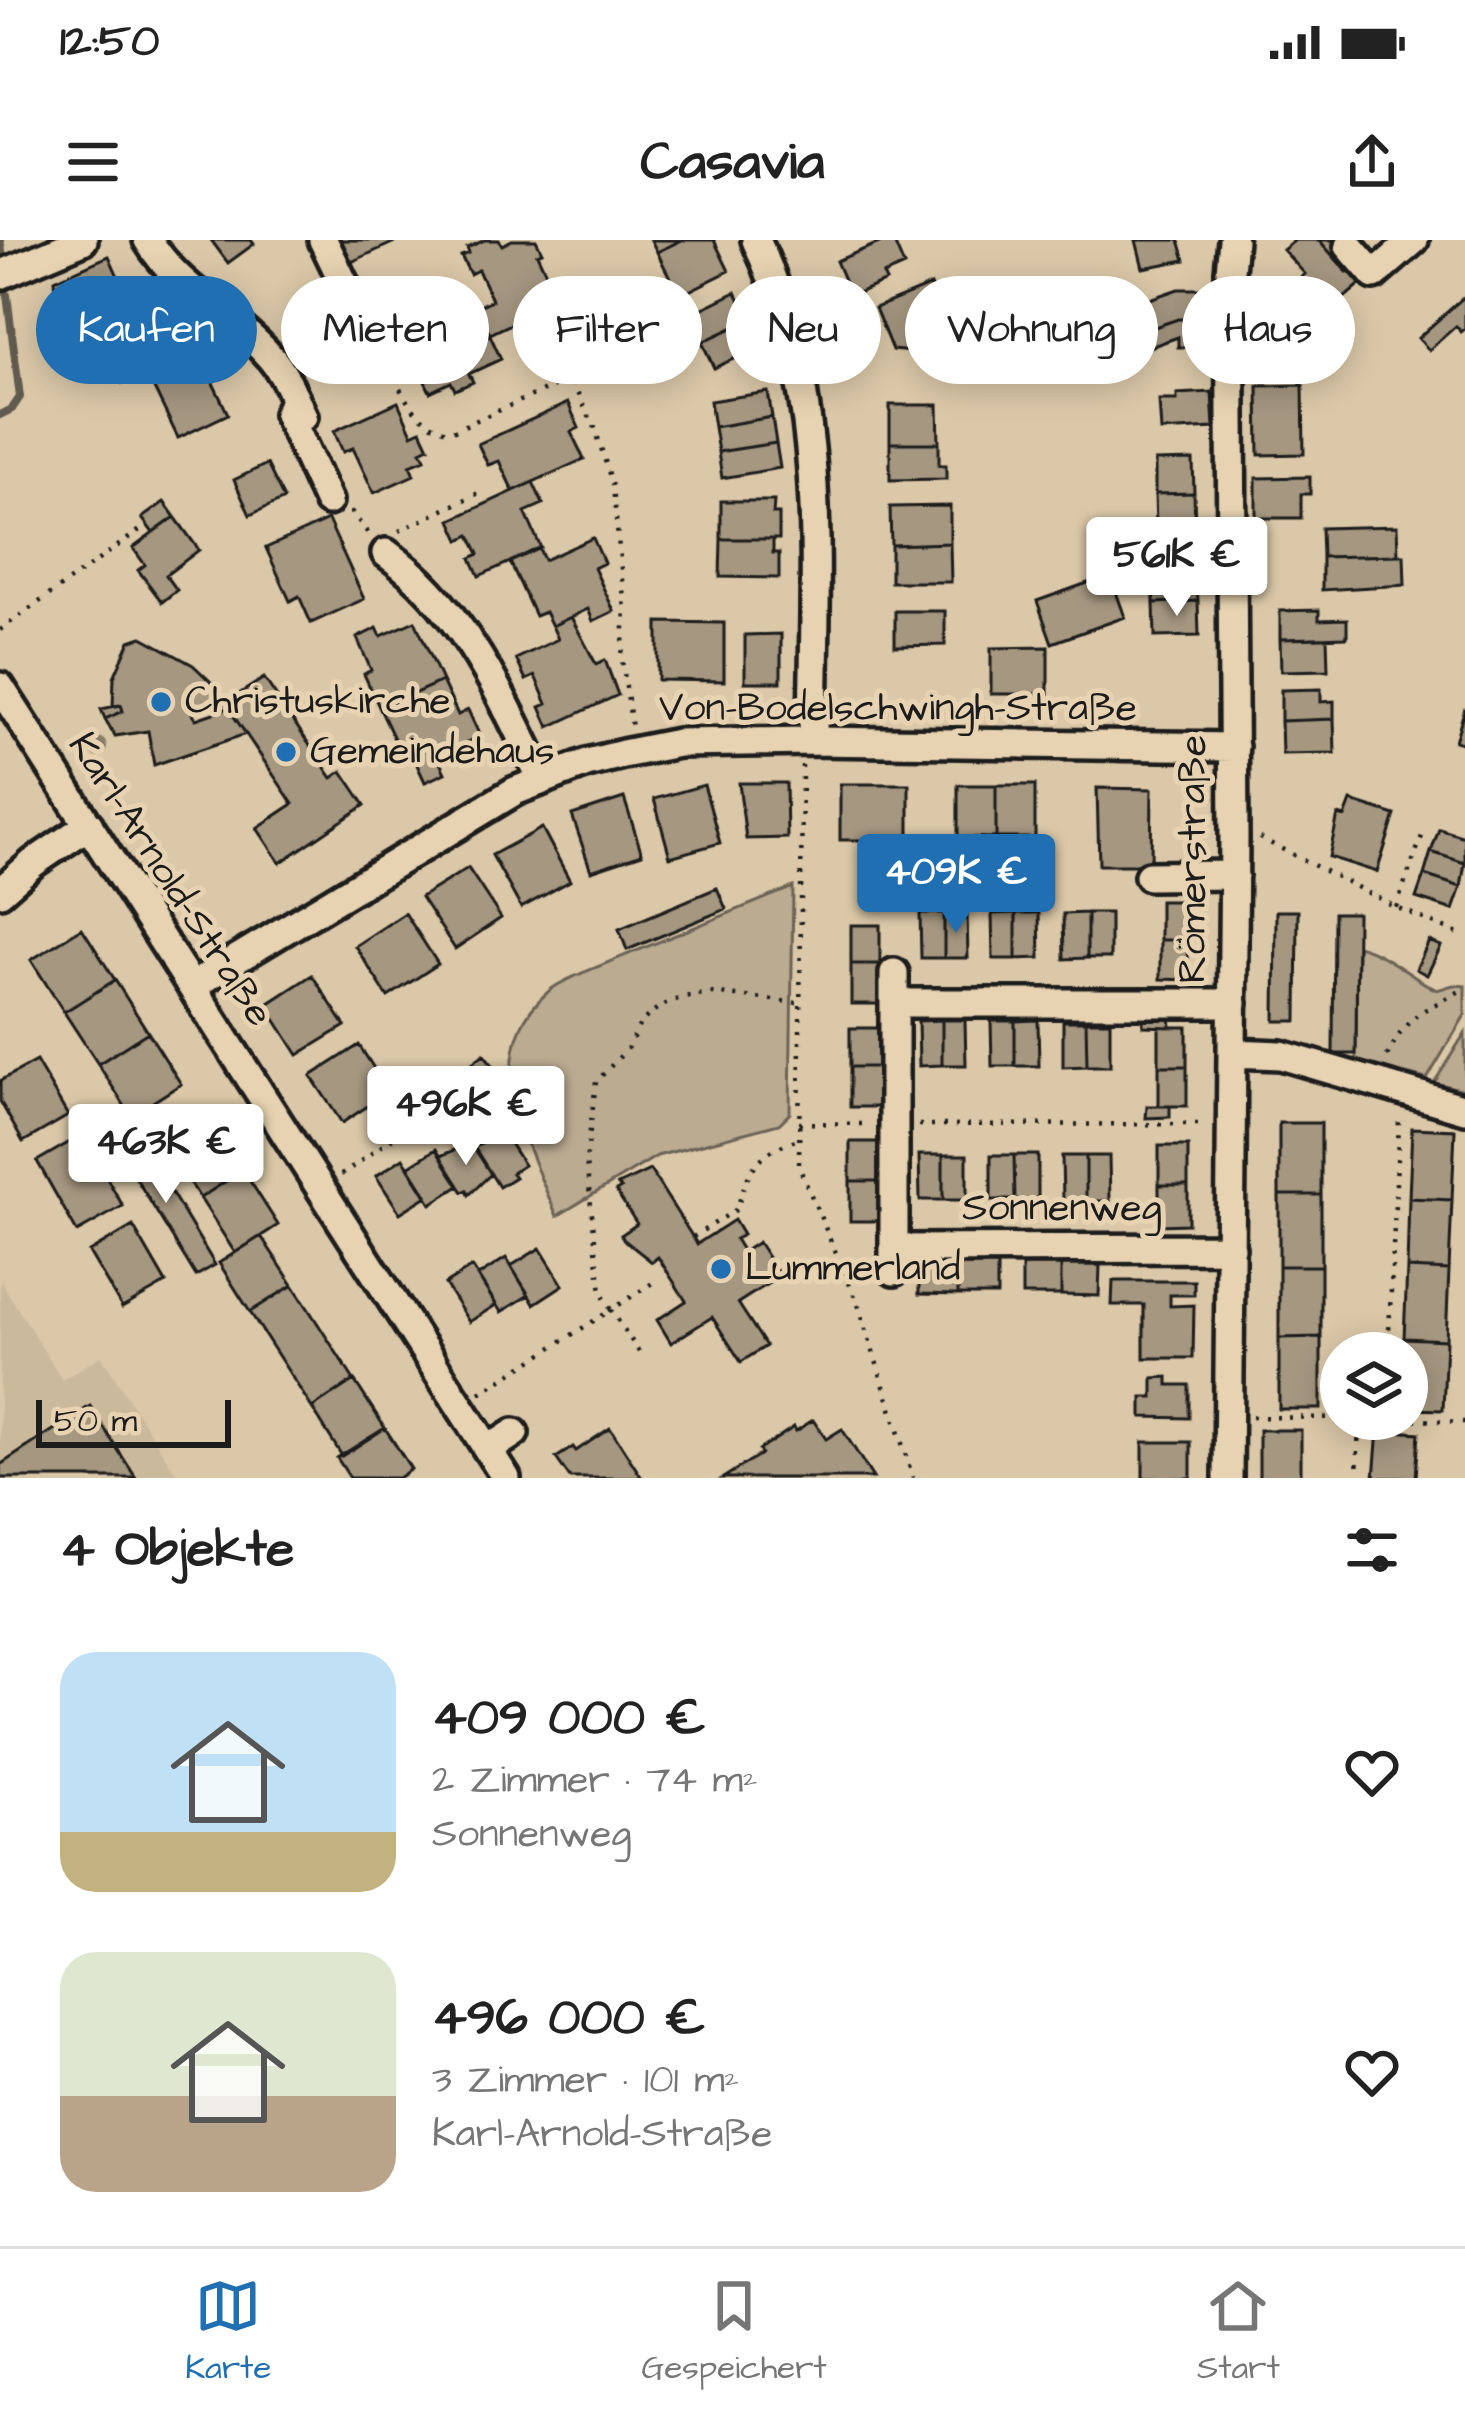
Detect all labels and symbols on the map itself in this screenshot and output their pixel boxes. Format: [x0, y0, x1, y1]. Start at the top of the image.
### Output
pin: 561K € [1079, 517, 1275, 619]
place label: Christuskirche [185, 675, 451, 729]
street label: Von-Bodelschwingh-Straße [659, 682, 1137, 736]
marker: Christuskirche [148, 689, 174, 715]
street label: Karl-Arnold-Straße [55, 723, 285, 1037]
place label: Gemeindehaus [310, 725, 555, 779]
street label: Römerstraße [1167, 735, 1221, 983]
marker: Gemeindehaus [273, 739, 299, 765]
pin: 409K € [858, 834, 1054, 936]
pin: 496K € [368, 1066, 564, 1168]
pin: 463K € [68, 1104, 264, 1206]
street label: Sonnenweg [962, 1182, 1162, 1236]
place label: Lummerland [745, 1242, 961, 1296]
marker: Lummerland [708, 1256, 734, 1282]
scale bar [36, 1394, 231, 1447]

